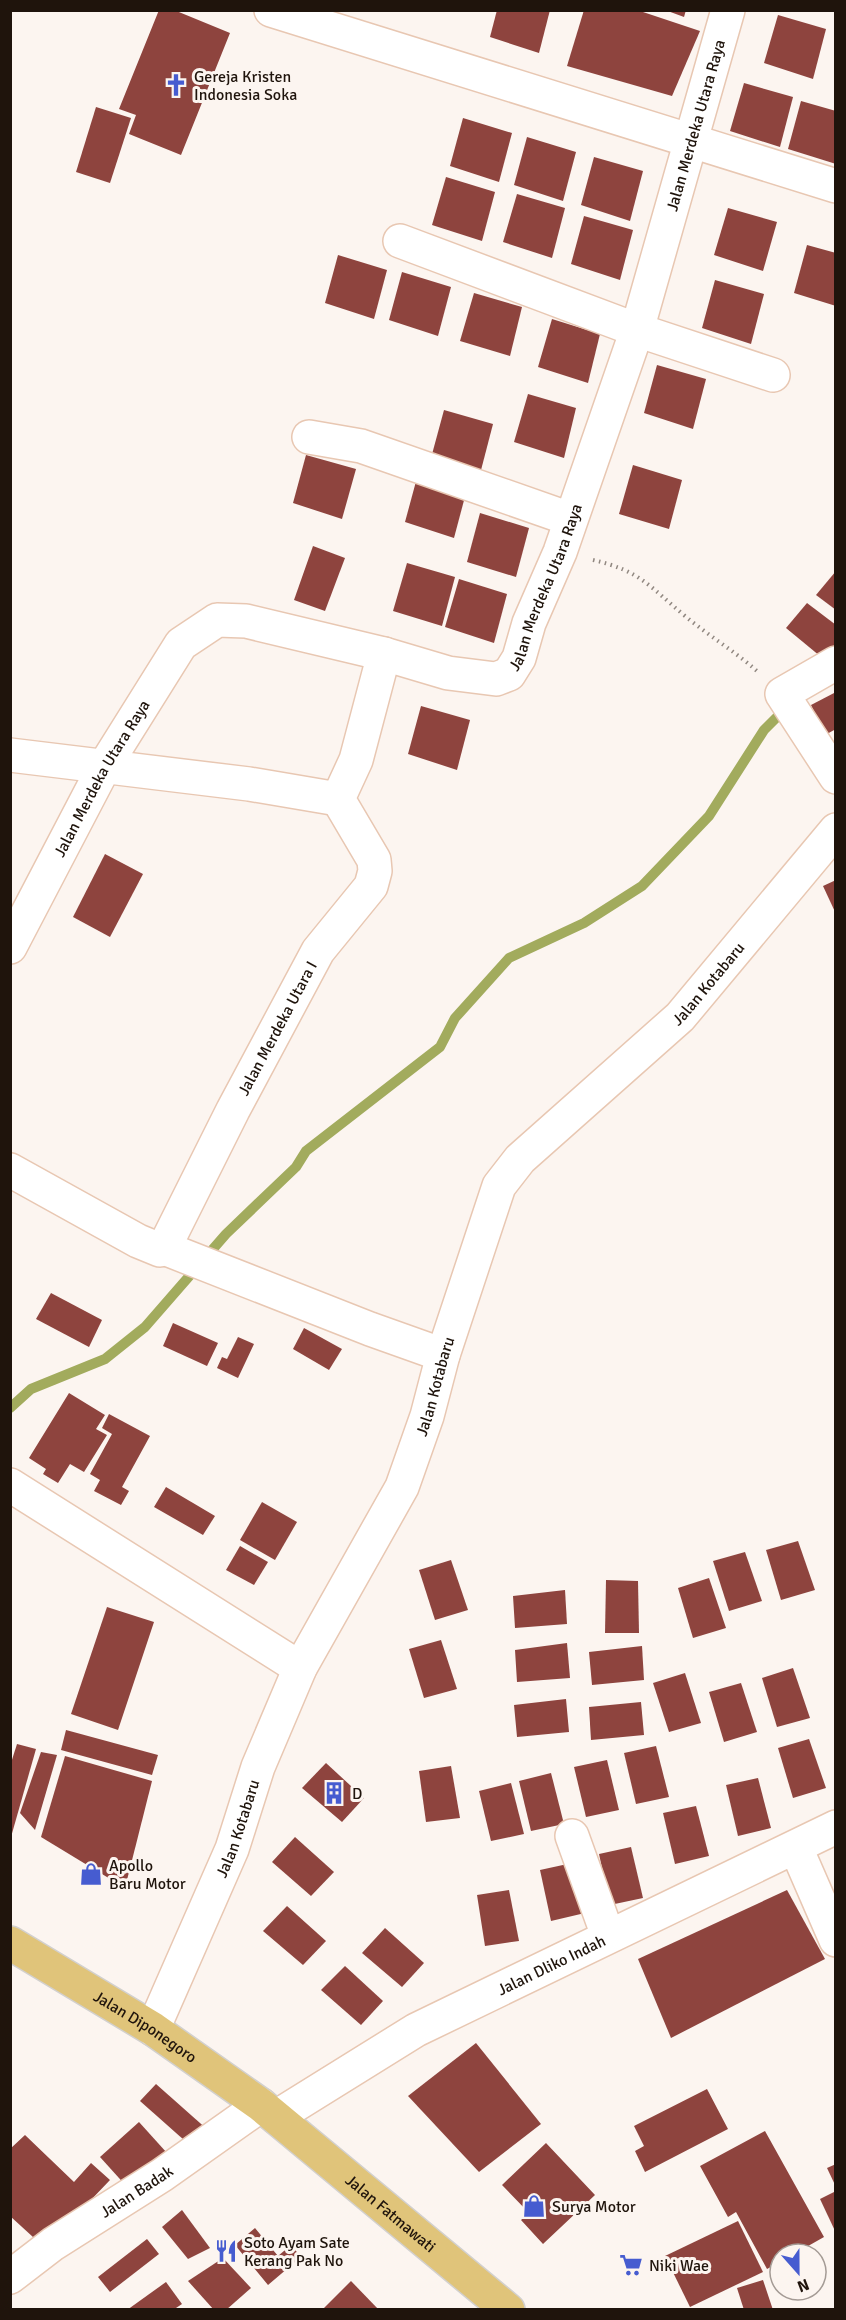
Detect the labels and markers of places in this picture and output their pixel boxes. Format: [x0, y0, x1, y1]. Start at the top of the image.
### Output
place label: Gereja Kristen Indonesia Soka [194, 67, 297, 105]
church icon: Gereja Kristen Indonesia Soka [163, 72, 189, 98]
building icon: D [321, 1780, 347, 1806]
place label: D [352, 1784, 362, 1804]
place label: Apollo Baru Motor [109, 1856, 186, 1894]
shop icon: Apollo Baru Motor [78, 1861, 104, 1887]
shop icon: Surya Motor [521, 2193, 547, 2219]
place label: Surya Motor [552, 2197, 636, 2217]
place label: Soto Ayam Sate Kerang Pak No [244, 2233, 350, 2271]
restaurant icon: Soto Ayam Sate Kerang Pak No [213, 2238, 239, 2264]
supermarket icon: Niki Wae [618, 2252, 644, 2278]
place label: Niki Wae [649, 2256, 709, 2276]

